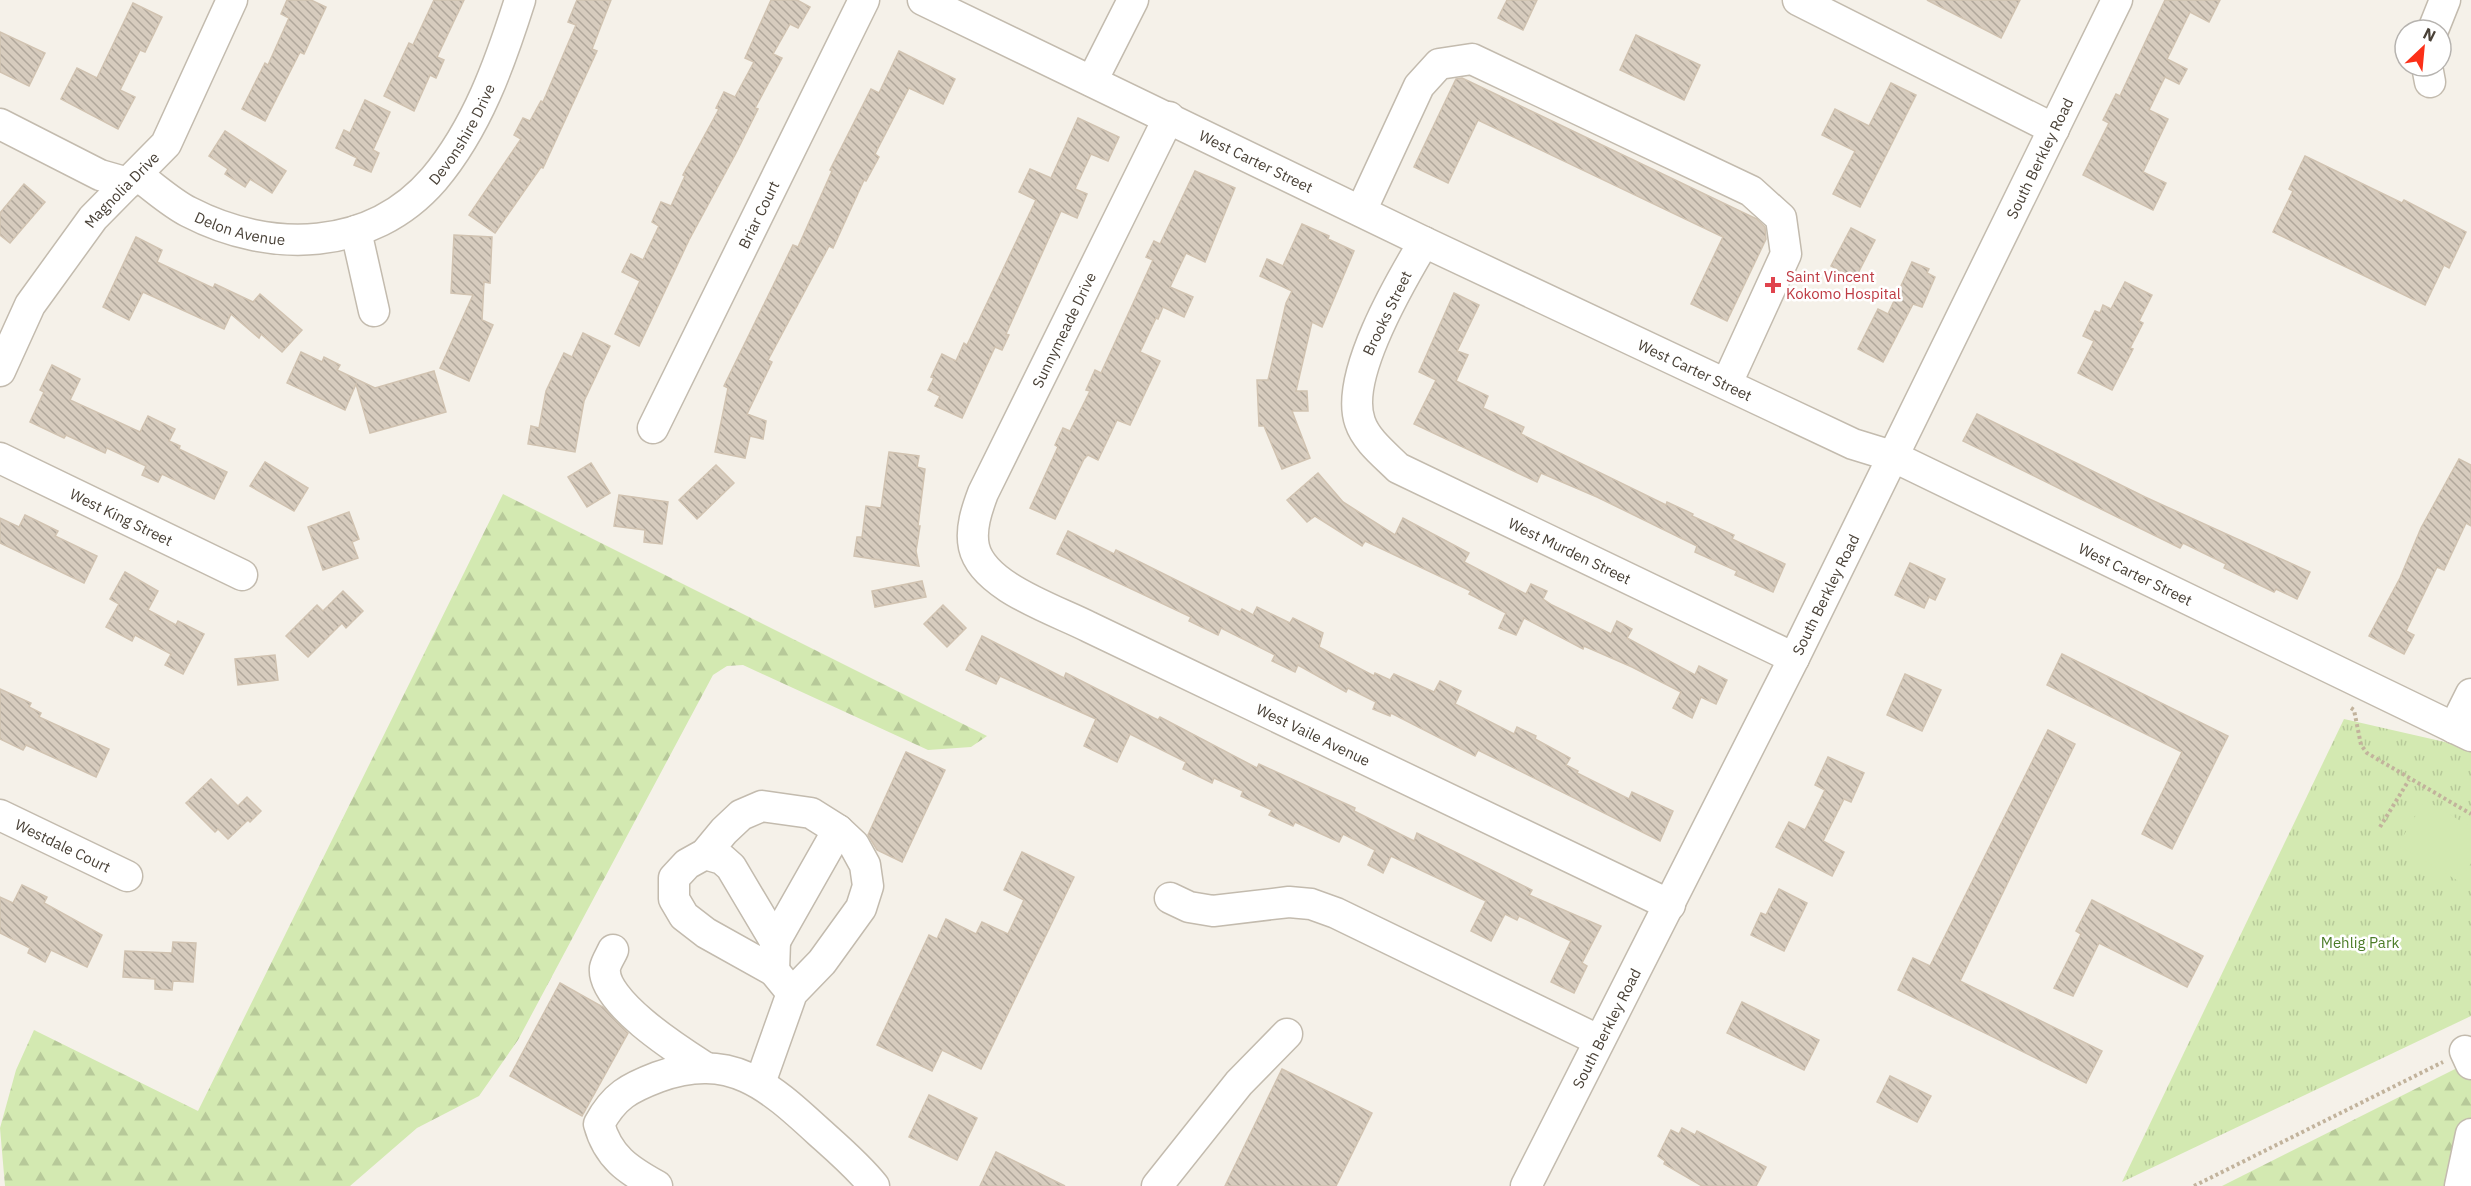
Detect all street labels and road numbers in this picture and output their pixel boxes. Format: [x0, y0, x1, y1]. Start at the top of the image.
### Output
street label: Devonshire Drive [424, 81, 498, 188]
street label: South Berkley Road [2002, 95, 2077, 222]
street label: West Carter Street [1196, 125, 1316, 196]
street label: Magnolia Drive [80, 147, 163, 231]
street label: Briar Court [734, 177, 783, 252]
street label: Delon Avenue [192, 207, 286, 249]
street label: Brooks Street [1358, 268, 1416, 358]
street label: Sunnymeade Drive [1028, 269, 1100, 391]
street label: West Carter Street [1635, 335, 1755, 405]
street label: West King Street [67, 484, 176, 550]
street label: West Murden Street [1505, 513, 1634, 588]
street label: South Berkley Road [1788, 531, 1863, 658]
street label: West Carter Street [2076, 538, 2196, 609]
street label: West Vaile Avenue [1253, 699, 1373, 770]
street label: Westdale Court [12, 814, 114, 876]
street label: South Berkley Road [1568, 965, 1645, 1091]

